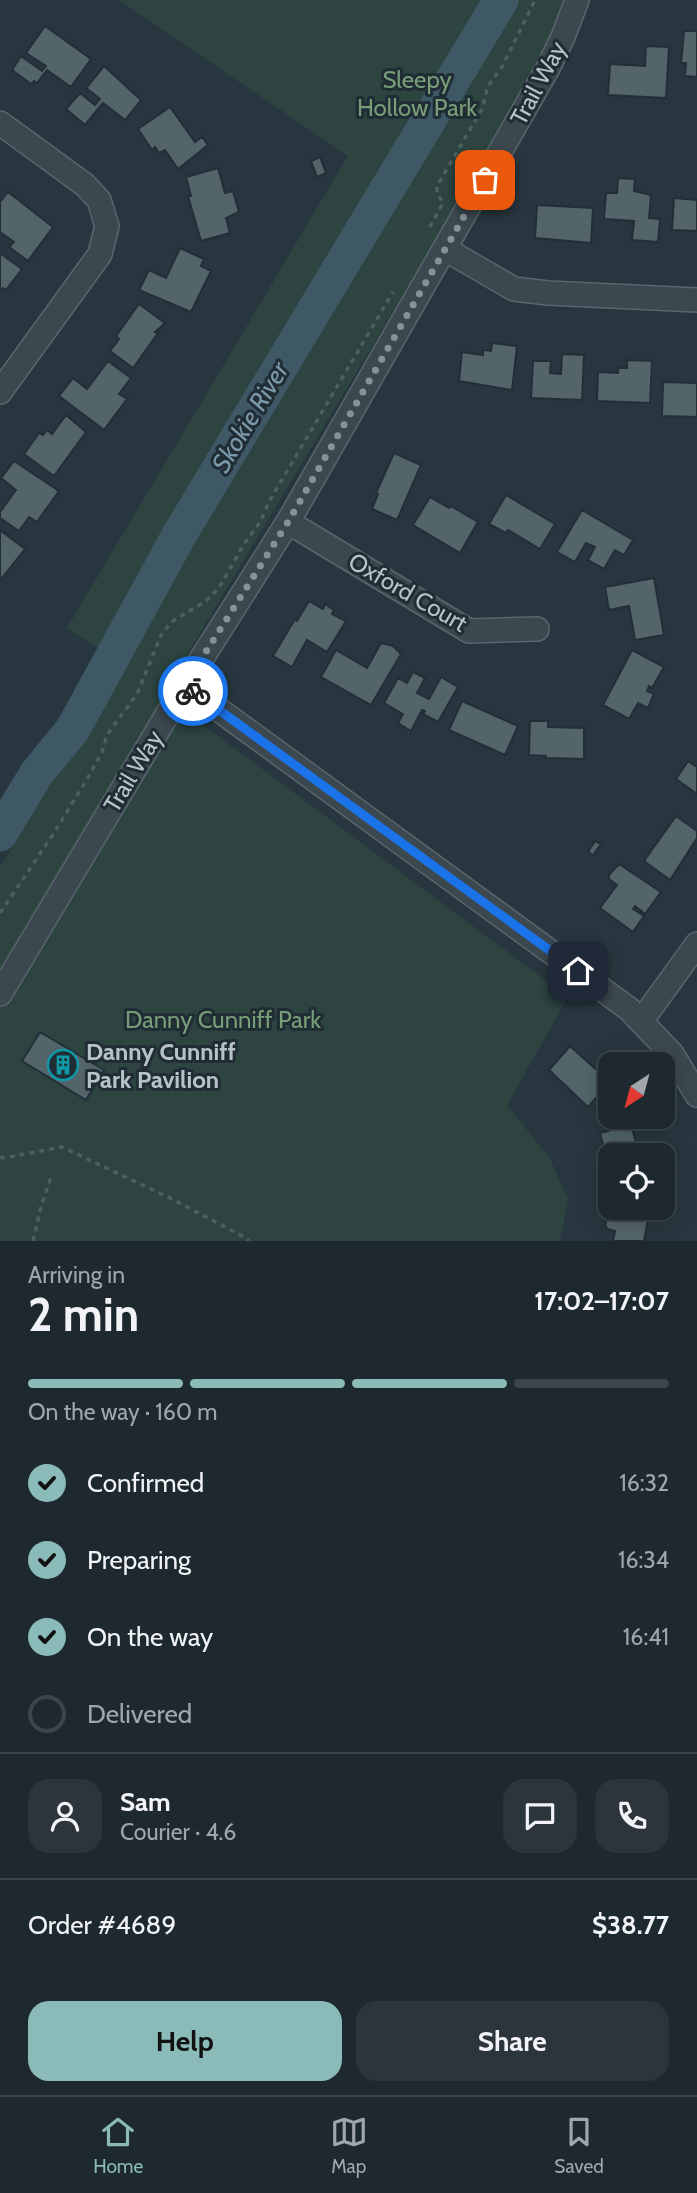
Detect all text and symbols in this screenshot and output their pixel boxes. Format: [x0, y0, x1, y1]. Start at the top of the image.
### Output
street label: Trail Way [504, 36, 572, 130]
park label: Sleepy Hollow Park [357, 65, 477, 122]
pin [455, 150, 515, 210]
icon: bag [466, 161, 504, 199]
water label: Skokie River [205, 355, 296, 478]
street label: Oxford Court [343, 546, 473, 638]
courier [158, 656, 228, 726]
icon: bike [174, 672, 212, 710]
street label: Trail Way [97, 725, 169, 817]
pin [548, 941, 608, 1001]
icon: home [559, 952, 597, 990]
park label: Danny Cunniff Park [125, 1005, 321, 1034]
place label: Danny Cunniff Park Pavilion [86, 1037, 236, 1094]
building icon: Danny Cunniff Park Pavilion [46, 1048, 80, 1082]
north arrow [598, 1052, 676, 1129]
map controls [598, 1052, 675, 1220]
button: locate [598, 1143, 675, 1220]
text: Arriving in [28, 1261, 125, 1289]
text: 17:02–17:07 [534, 1285, 669, 1317]
text: 2 min [28, 1287, 139, 1343]
text: On the way · 160 m [28, 1398, 217, 1426]
icon: check [28, 1464, 66, 1502]
text: Confirmed [87, 1467, 204, 1499]
text: 16:32 [619, 1469, 669, 1497]
icon: check [28, 1541, 66, 1579]
text: Preparing [87, 1544, 191, 1576]
text: 16:34 [618, 1546, 669, 1574]
icon: check [28, 1618, 66, 1656]
text: On the way [87, 1621, 213, 1653]
text: 16:41 [623, 1623, 669, 1651]
text: Delivered [87, 1698, 192, 1730]
button: person [28, 1779, 102, 1853]
button: chat [503, 1779, 577, 1853]
button: phone [595, 1779, 669, 1853]
text: Sam [120, 1786, 171, 1818]
text: Courier · 4.6 [120, 1818, 236, 1846]
text: Order #4689 [28, 1909, 176, 1941]
text: $38.77 [592, 1909, 669, 1941]
button: Help [28, 2001, 342, 2081]
button: Share [356, 2001, 669, 2081]
tab: Home [93, 2113, 143, 2178]
tab: Map [330, 2113, 368, 2178]
tab: Saved [554, 2113, 604, 2178]

